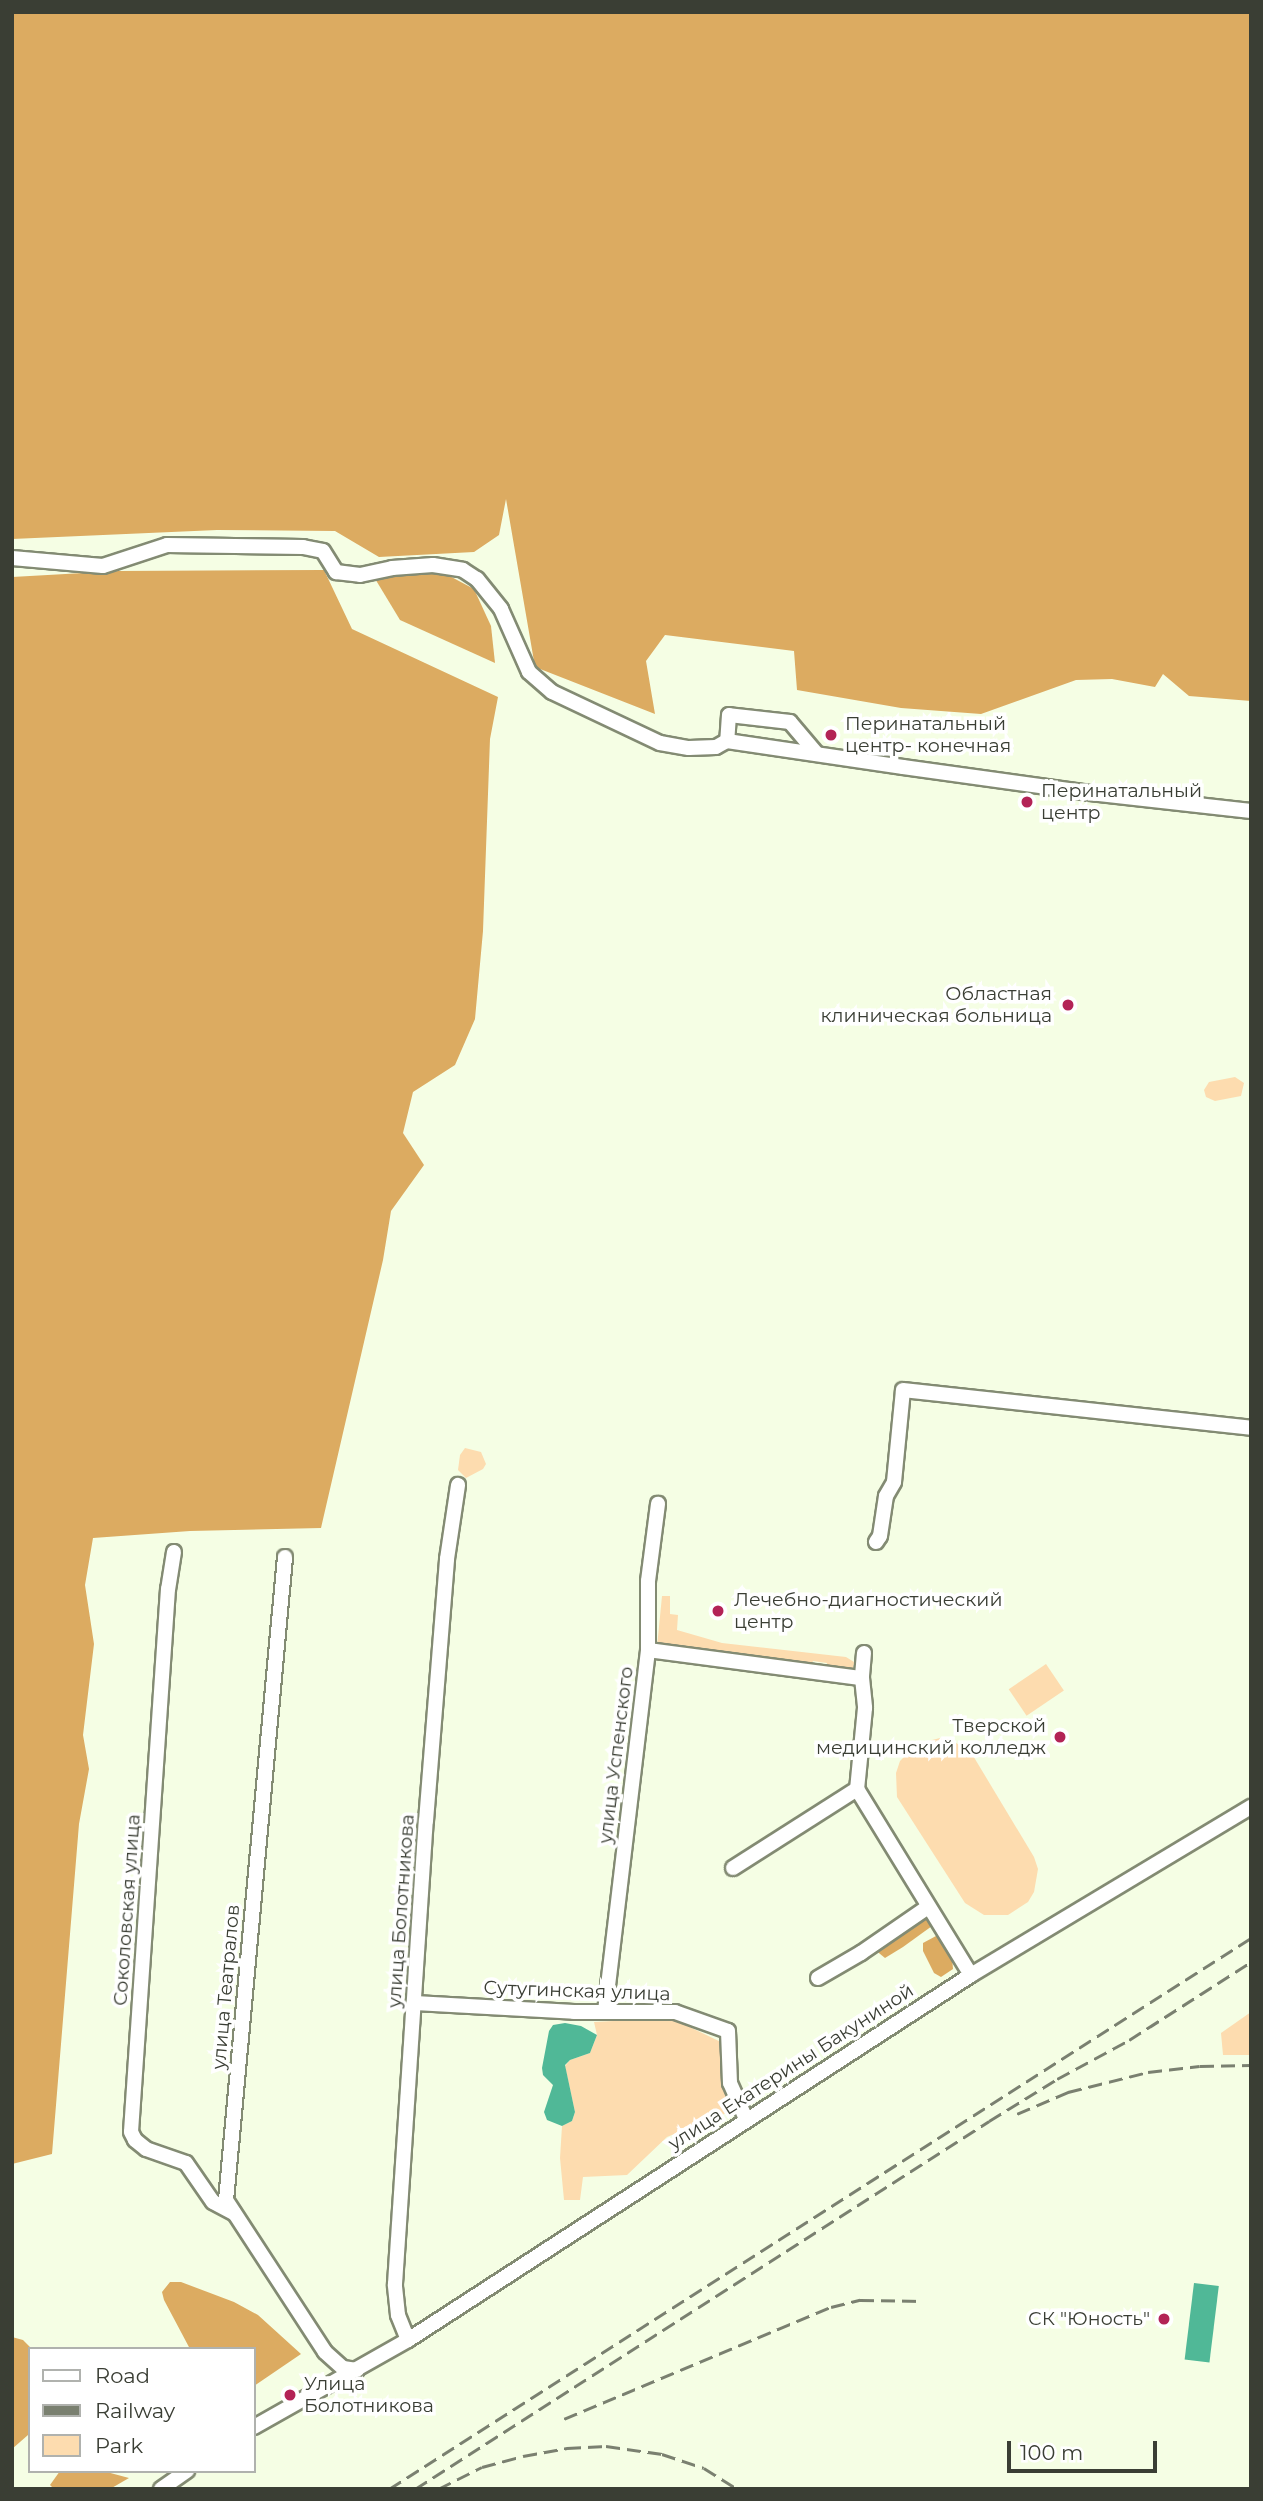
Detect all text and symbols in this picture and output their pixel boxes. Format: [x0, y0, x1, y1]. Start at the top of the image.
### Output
place label: Перинатальный центр- конечная [845, 713, 1011, 757]
marker: Перинатальный центр- конечная [823, 727, 839, 743]
place label: Перинатальный центр [1041, 780, 1202, 824]
marker: Перинатальный центр [1019, 794, 1035, 810]
place label: Областная клиническая больница [821, 983, 1052, 1027]
marker: Областная клиническая больница [1058, 995, 1078, 1015]
place label: Лечебно-диагностический центр [734, 1589, 1002, 1633]
marker: Лечебно-диагностический центр [708, 1601, 728, 1621]
street label: улица Успенского [594, 1665, 638, 1845]
place label: Тверской медицинский колледж [816, 1715, 1046, 1759]
marker: Тверской медицинский колледж [1052, 1729, 1068, 1745]
street label: Соколовская улица [109, 1813, 145, 2007]
street label: улица Болотникова [383, 1813, 419, 2009]
street label: улица Театралов [207, 1904, 245, 2070]
street label: Сутугинская улица [483, 1976, 671, 2006]
street label: улица Екатерины Бакуниной [664, 1979, 918, 2155]
place label: СК "Юность" [1028, 2308, 1150, 2330]
marker: СК "Юность" [1156, 2311, 1172, 2327]
legend [28, 2347, 256, 2473]
text: Road [95, 2363, 150, 2388]
place label: Улица Болотникова [304, 2373, 434, 2417]
marker: Улица Болотникова [282, 2387, 298, 2403]
text: Railway [95, 2398, 175, 2423]
scale bar [1011, 2428, 1162, 2472]
text: Park [95, 2433, 143, 2458]
text: 100 m [1020, 2440, 1083, 2465]

